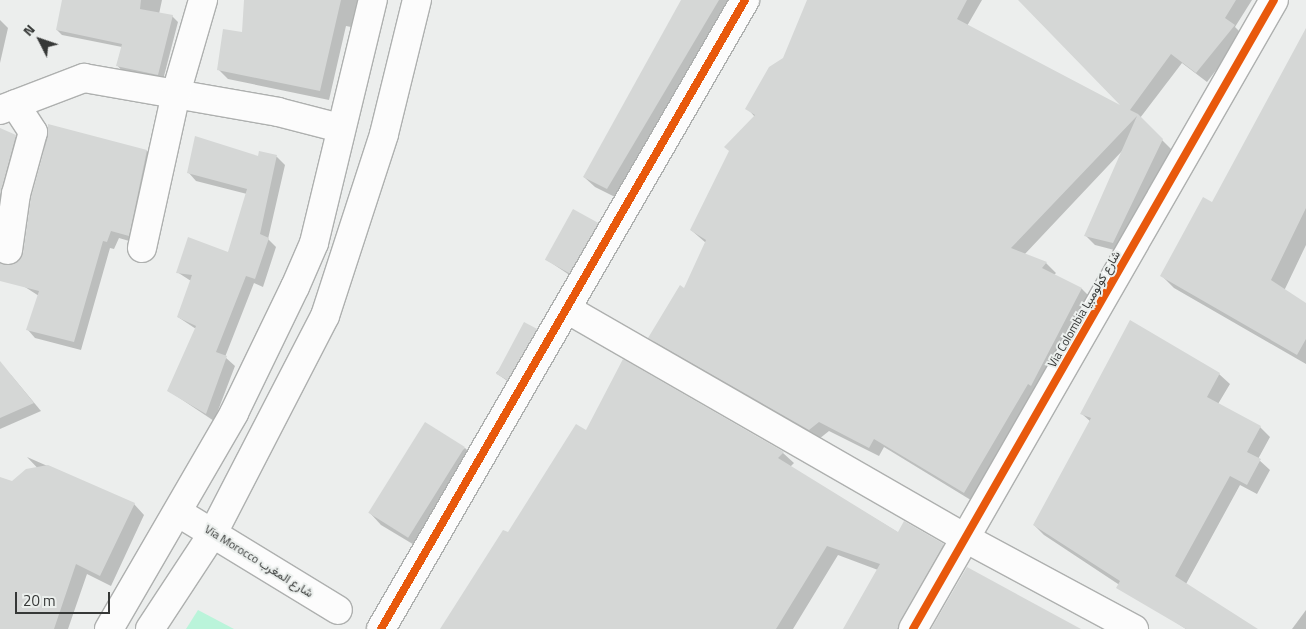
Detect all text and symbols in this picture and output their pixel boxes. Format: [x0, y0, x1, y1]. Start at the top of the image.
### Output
north arrow [15, 15, 65, 65]
text: N [17, 19, 39, 40]
street label: Via Colombia شارع كولومبيا [1045, 248, 1123, 370]
street label: Via Morocco شارع المغرب [202, 522, 316, 600]
scale bar [18, 582, 112, 614]
text: 20 m [23, 589, 56, 612]

